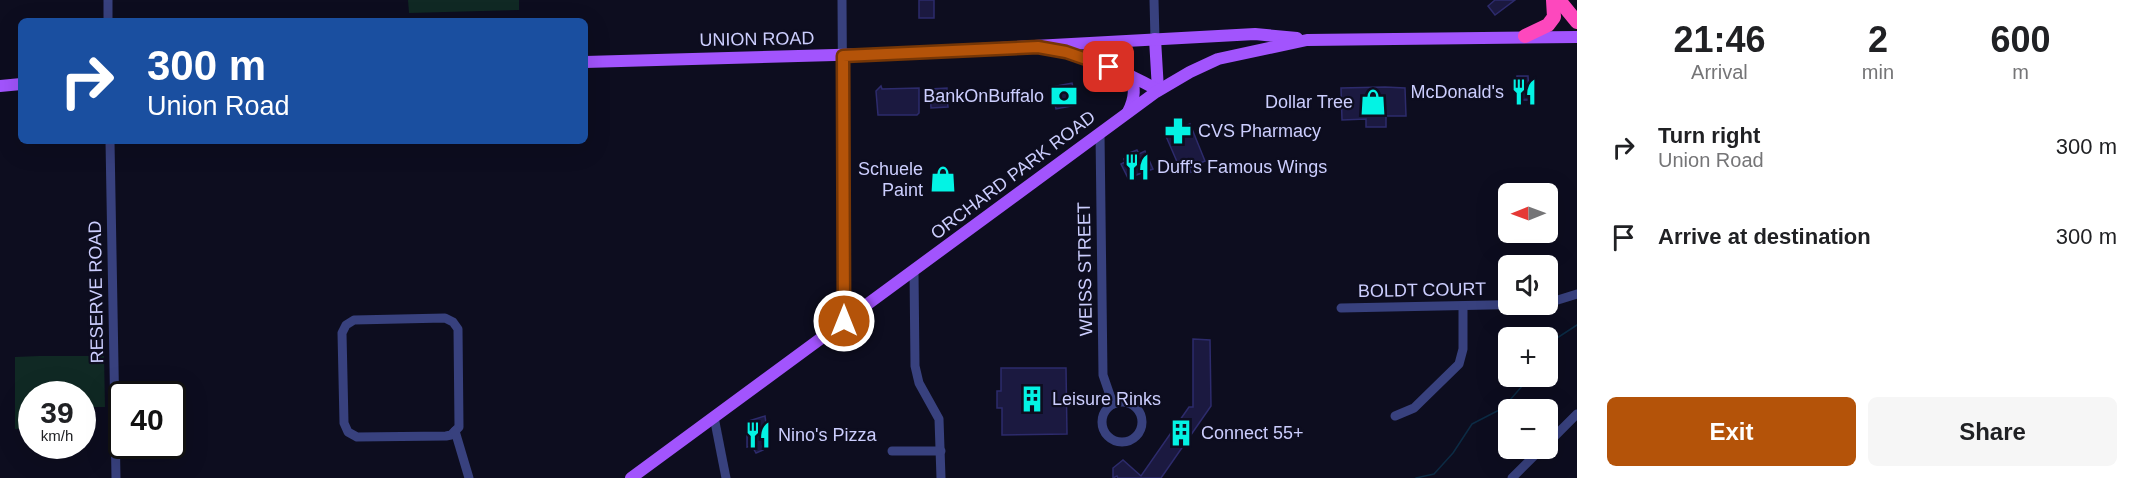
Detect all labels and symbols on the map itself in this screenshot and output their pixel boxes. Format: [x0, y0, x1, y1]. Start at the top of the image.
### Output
street label: UNION ROAD [699, 28, 815, 50]
pin [1083, 41, 1134, 92]
restaurant icon: McDonald's [1509, 77, 1539, 107]
bank icon: BankOnBuffalo [1049, 81, 1079, 111]
place label: McDonald's [1411, 82, 1504, 102]
place label: BankOnBuffalo [923, 86, 1044, 106]
shop icon: Dollar Tree [1358, 87, 1388, 117]
place label: Dollar Tree [1265, 92, 1353, 112]
street label: ORCHARD PARK ROAD [927, 107, 1099, 243]
pharmacy icon: CVS Pharmacy [1163, 116, 1193, 146]
place label: CVS Pharmacy [1198, 121, 1321, 141]
restaurant icon: Duff's Famous Wings [1122, 152, 1152, 182]
place label: Duff's Famous Wings [1157, 157, 1327, 177]
place label: Schuele Paint [858, 159, 923, 200]
shop icon: Schuele Paint [928, 164, 958, 194]
north arrow [1498, 183, 1558, 243]
street label: WEISS STREET [1074, 202, 1096, 336]
street label: RESERVE ROAD [85, 220, 107, 364]
street label: BOLDT COURT [1358, 279, 1486, 301]
position arrow [812, 289, 876, 353]
speed limit sign: 40 [108, 381, 186, 459]
building icon: Leisure Rinks [1017, 384, 1047, 414]
place label: Leisure Rinks [1052, 389, 1161, 409]
building icon: Connect 55+ [1166, 418, 1196, 448]
restaurant icon: Nino's Pizza [743, 420, 773, 450]
place label: Connect 55+ [1201, 423, 1304, 443]
place label: Nino's Pizza [778, 425, 877, 445]

